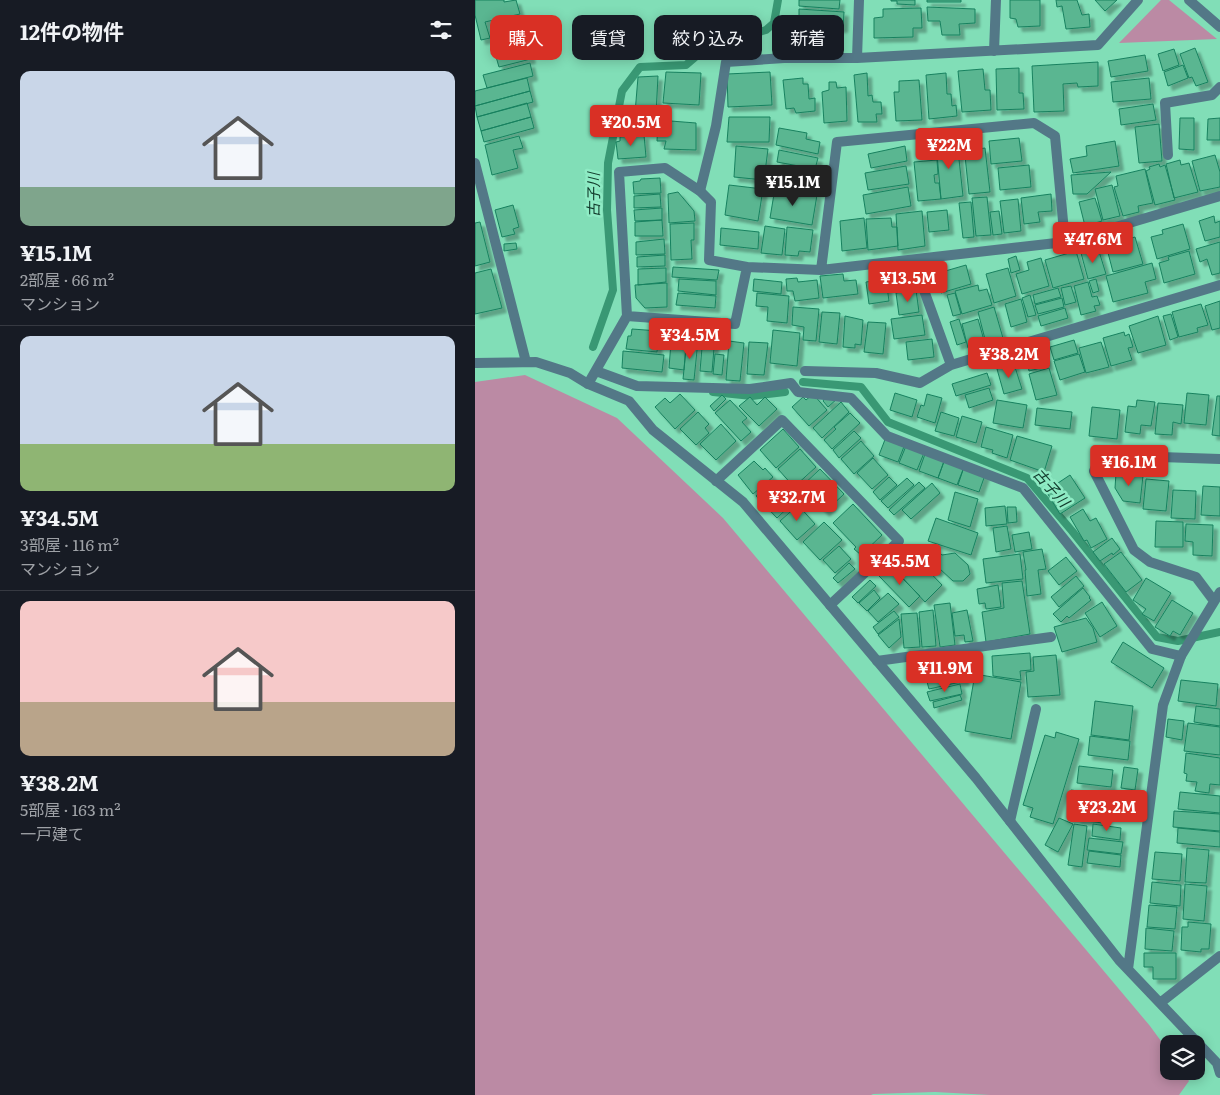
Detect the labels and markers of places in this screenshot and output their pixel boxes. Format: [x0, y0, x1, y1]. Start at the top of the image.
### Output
pin: ¥20.5M [590, 104, 672, 147]
pin: ¥22M [919, 128, 979, 170]
pin: ¥15.1M [752, 164, 834, 207]
pin: ¥47.6M [1052, 222, 1134, 264]
pin: ¥13.5M [867, 260, 949, 303]
pin: ¥34.5M [649, 318, 731, 360]
pin: ¥38.2M [968, 336, 1050, 379]
pin: ¥16.1M [1088, 444, 1170, 487]
pin: ¥32.7M [756, 480, 838, 522]
pin: ¥45.5M [859, 544, 941, 586]
pin: ¥11.9M [904, 650, 986, 693]
pin: ¥23.2M [1066, 790, 1148, 832]

